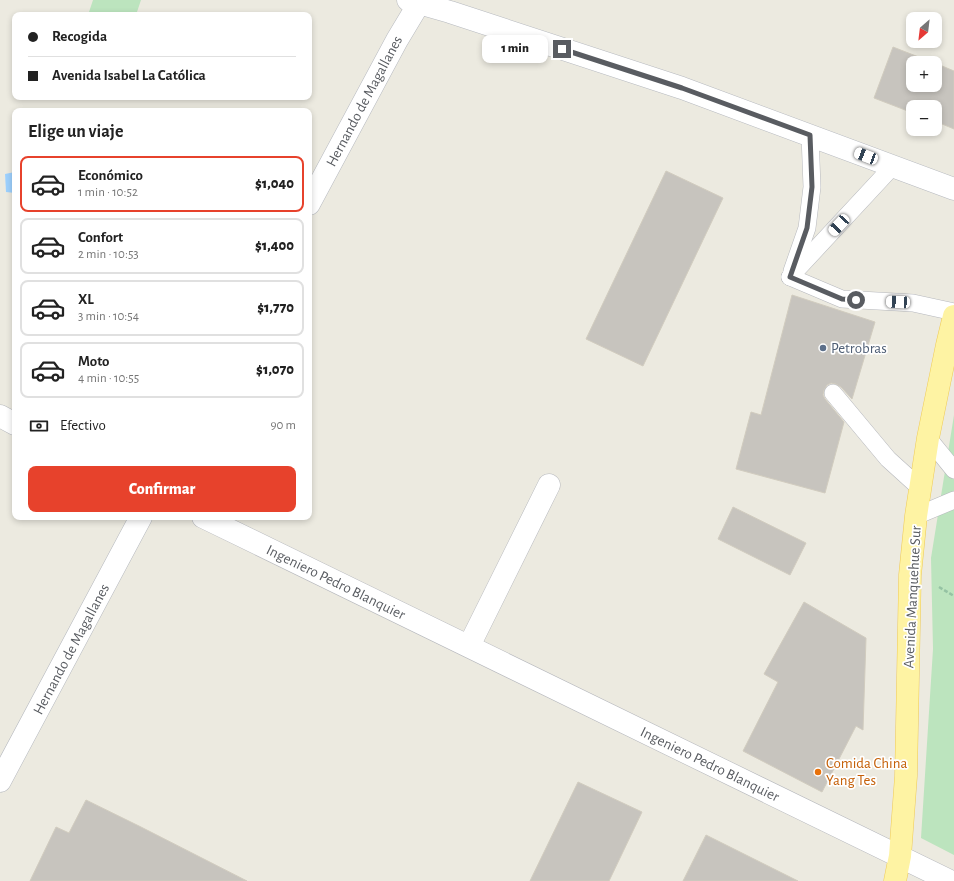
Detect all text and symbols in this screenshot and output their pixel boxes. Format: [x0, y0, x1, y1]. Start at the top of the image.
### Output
north arrow [906, 12, 942, 48]
map controls [906, 12, 942, 136]
text: Recogida [52, 29, 107, 44]
street label: Hernando de Magallanes [324, 33, 405, 169]
callout: 1 min [482, 35, 548, 63]
route end [553, 40, 571, 58]
text: 1 min [501, 42, 529, 55]
button: + [906, 56, 942, 92]
text: Avenida Isabel La Católica [52, 68, 206, 83]
button: − [906, 100, 942, 136]
text: Elige un viaje [28, 123, 123, 141]
car [853, 146, 879, 166]
icon: car [30, 166, 66, 202]
text: Económico [78, 168, 143, 183]
text: $1,040 [255, 176, 294, 191]
text: 1 min · 10:52 [78, 186, 138, 199]
car [826, 212, 852, 238]
icon: car [30, 228, 66, 264]
text: Confort [78, 230, 123, 245]
text: $1,400 [255, 238, 294, 253]
text: 2 min · 10:53 [78, 248, 139, 261]
icon: car [30, 290, 66, 326]
route start [847, 291, 865, 309]
text: XL [78, 292, 94, 307]
car [886, 295, 910, 309]
text: $1,770 [257, 300, 294, 315]
text: 3 min · 10:54 [78, 310, 139, 323]
place label: Petrobras [831, 341, 887, 356]
marker: Petrobras [818, 343, 828, 353]
icon: car [30, 352, 66, 388]
text: Moto [78, 354, 110, 369]
text: $1,070 [256, 362, 294, 377]
text: 4 min · 10:55 [78, 372, 139, 385]
icon: cash [28, 415, 50, 437]
text: Efectivo [60, 418, 106, 433]
text: 90 m [270, 419, 296, 432]
button: Confirmar [28, 466, 296, 512]
street label: Avenida Manquehue Sur [901, 525, 924, 669]
street label: Ingeniero Pedro Blanquier [264, 542, 408, 623]
street label: Hernando de Magallanes [31, 581, 112, 717]
street label: Ingeniero Pedro Blanquier [638, 724, 782, 805]
place label: Comida China Yang Tes [826, 756, 907, 788]
marker: Comida China Yang Tes [813, 767, 823, 777]

